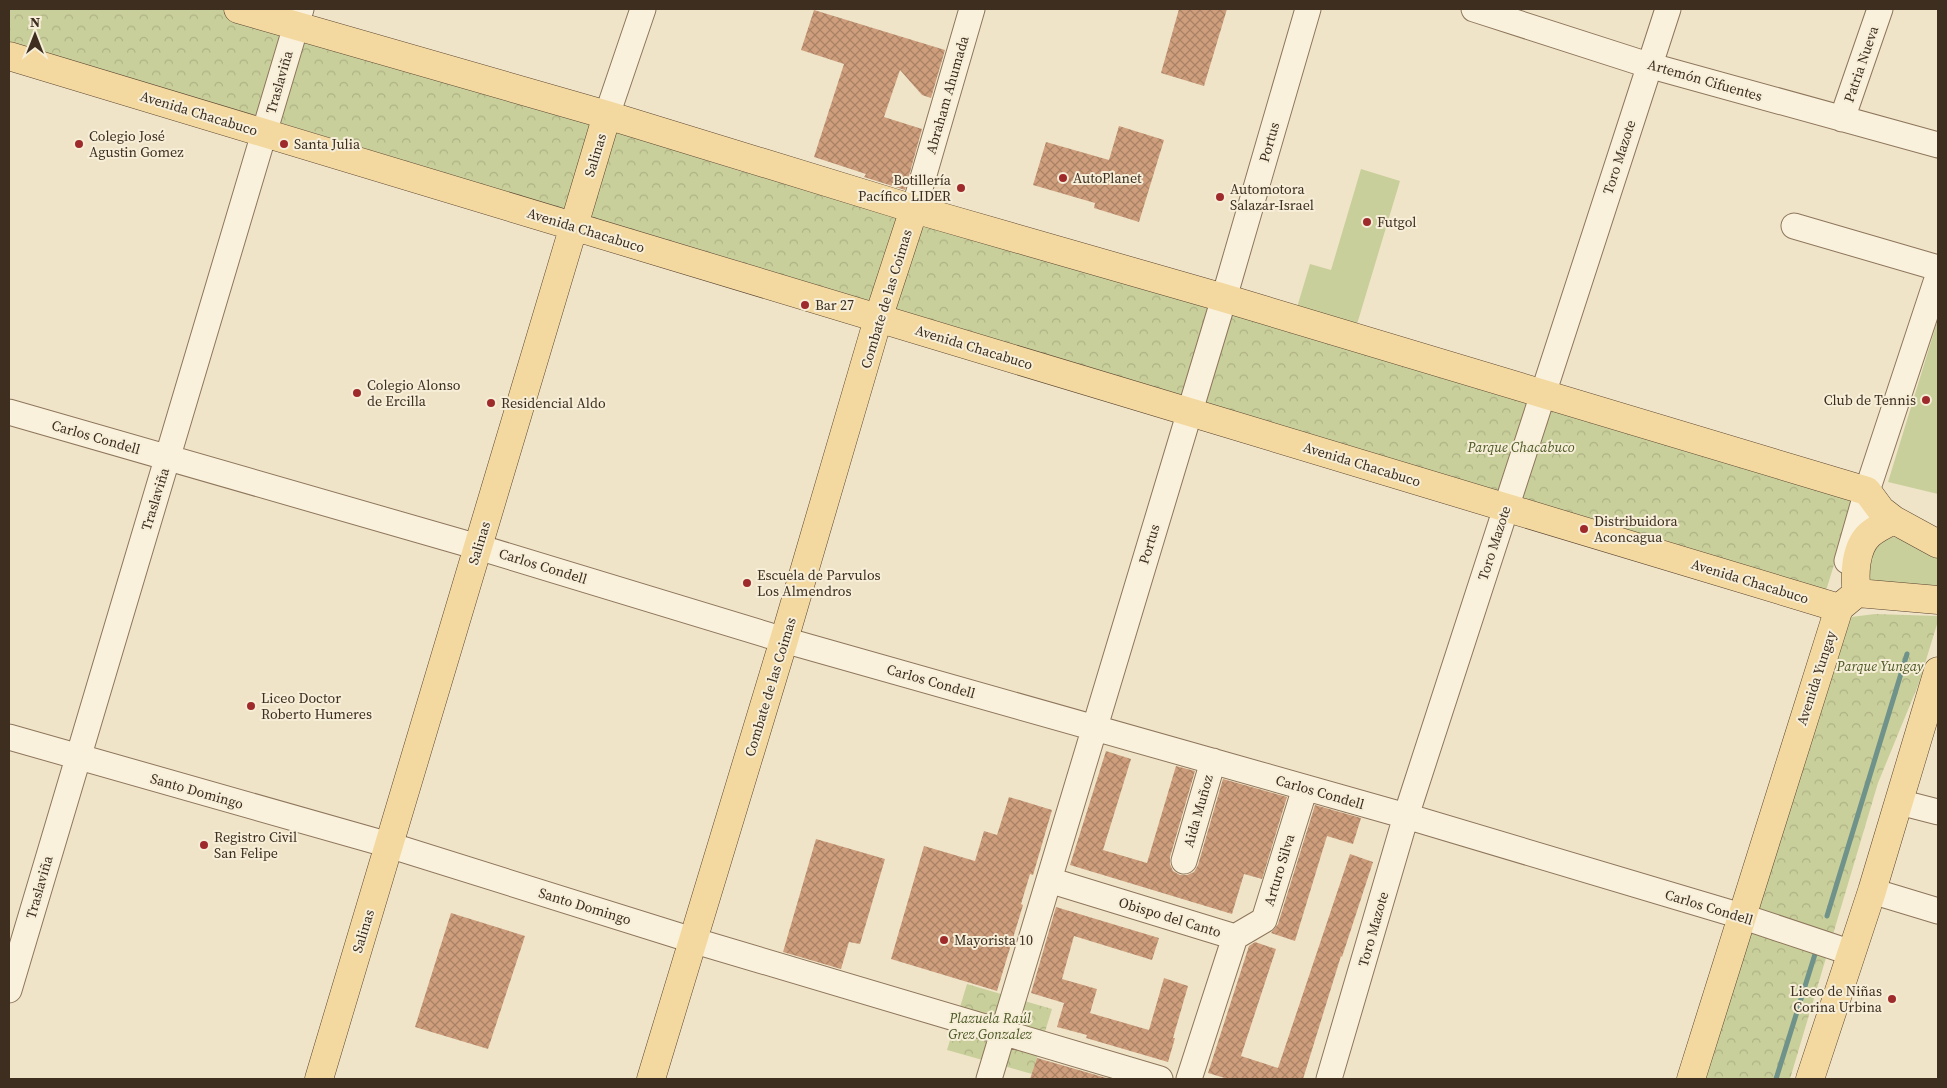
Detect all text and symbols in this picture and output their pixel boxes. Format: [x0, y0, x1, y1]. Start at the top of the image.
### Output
north arrow [10, 10, 60, 60]
text: N [30, 12, 40, 32]
street label: Patria Nueva [1839, 22, 1884, 105]
street label: Abraham Ahumada [921, 33, 974, 156]
street label: Traslaviña [260, 47, 298, 116]
street label: Artemón Cifuentes [1645, 54, 1765, 106]
street label: Avenida Chacabuco [138, 86, 261, 140]
street label: Toro Mazote [1598, 117, 1640, 197]
street label: Portus [1254, 120, 1284, 164]
place label: Colegio José Agustin Gomez [89, 126, 184, 162]
street label: Salinas [579, 131, 611, 179]
place label: Santa Julia [294, 134, 361, 154]
marker: Colegio José Agustin Gomez [73, 138, 85, 150]
marker: Santa Julia [278, 138, 290, 150]
place label: AutoPlanet [1073, 168, 1142, 188]
place label: Botillería Pacífico LIDER [858, 170, 952, 206]
marker: AutoPlanet [1057, 172, 1069, 184]
place label: Automotora Salazar-Israel [1230, 179, 1314, 215]
marker: Botillería Pacífico LIDER [955, 182, 967, 194]
marker: Automotora Salazar-Israel [1214, 191, 1226, 203]
street label: Avenida Chacabuco [525, 203, 648, 257]
place label: Futgol [1377, 212, 1416, 232]
marker: Futgol [1361, 216, 1373, 228]
street label: Combate de las Coimas [855, 227, 917, 371]
place label: Bar 27 [815, 295, 854, 315]
marker: Bar 27 [799, 299, 811, 311]
street label: Avenida Chacabuco [913, 320, 1036, 374]
place label: Colegio Alonso de Ercilla [367, 375, 461, 411]
marker: Colegio Alonso de Ercilla [351, 387, 363, 399]
place label: Club de Tennis [1824, 390, 1916, 410]
place label: Residencial Aldo [501, 393, 606, 413]
marker: Club de Tennis [1920, 394, 1932, 406]
marker: Residencial Aldo [485, 397, 497, 409]
street label: Carlos Condell [49, 415, 143, 459]
street label: Avenida Chacabuco [1301, 437, 1424, 491]
park label: Parque Chacabuco [1466, 437, 1575, 457]
street label: Traslaviña [136, 464, 174, 533]
street label: Toro Mazote [1473, 503, 1515, 583]
place label: Distribuidora Aconcagua [1594, 511, 1678, 547]
street label: Salinas [463, 519, 495, 567]
street label: Portus [1133, 522, 1165, 566]
marker: Distribuidora Aconcagua [1578, 523, 1590, 535]
street label: Carlos Condell [496, 543, 590, 589]
street label: Avenida Chacabuco [1689, 554, 1812, 608]
place label: Escuela de Parvulos Los Almendros [757, 565, 881, 601]
marker: Escuela de Parvulos Los Almendros [741, 577, 753, 589]
street label: Combate de las Coimas [739, 615, 801, 759]
street label: Avenida Yungay [1791, 627, 1841, 728]
park label: Parque Yungay [1836, 656, 1924, 676]
street label: Carlos Condell [884, 659, 978, 703]
place label: Liceo Doctor Roberto Humeres [261, 688, 372, 724]
marker: Liceo Doctor Roberto Humeres [245, 700, 257, 712]
street label: Santo Domingo [148, 768, 246, 814]
street label: Carlos Condell [1273, 770, 1367, 814]
street label: Aida Muñoz [1178, 772, 1218, 850]
place label: Registro Civil San Felipe [214, 827, 297, 863]
street label: Arturo Silva [1259, 831, 1300, 908]
marker: Registro Civil San Felipe [198, 839, 210, 851]
street label: Traslaviña [20, 852, 58, 921]
street label: Santo Domingo [536, 882, 634, 930]
street label: Carlos Condell [1662, 884, 1756, 930]
street label: Toro Mazote [1353, 889, 1393, 969]
street label: Obispo del Canto [1116, 892, 1224, 942]
street label: Salinas [347, 907, 379, 955]
place label: Mayorista 10 [954, 930, 1033, 950]
marker: Mayorista 10 [938, 934, 950, 946]
place label: Liceo de Niñas Corina Urbina [1790, 981, 1883, 1017]
marker: Liceo de Niñas Corina Urbina [1886, 993, 1898, 1005]
park label: Plazuela Raúl Grez Gonzalez [948, 1008, 1032, 1044]

